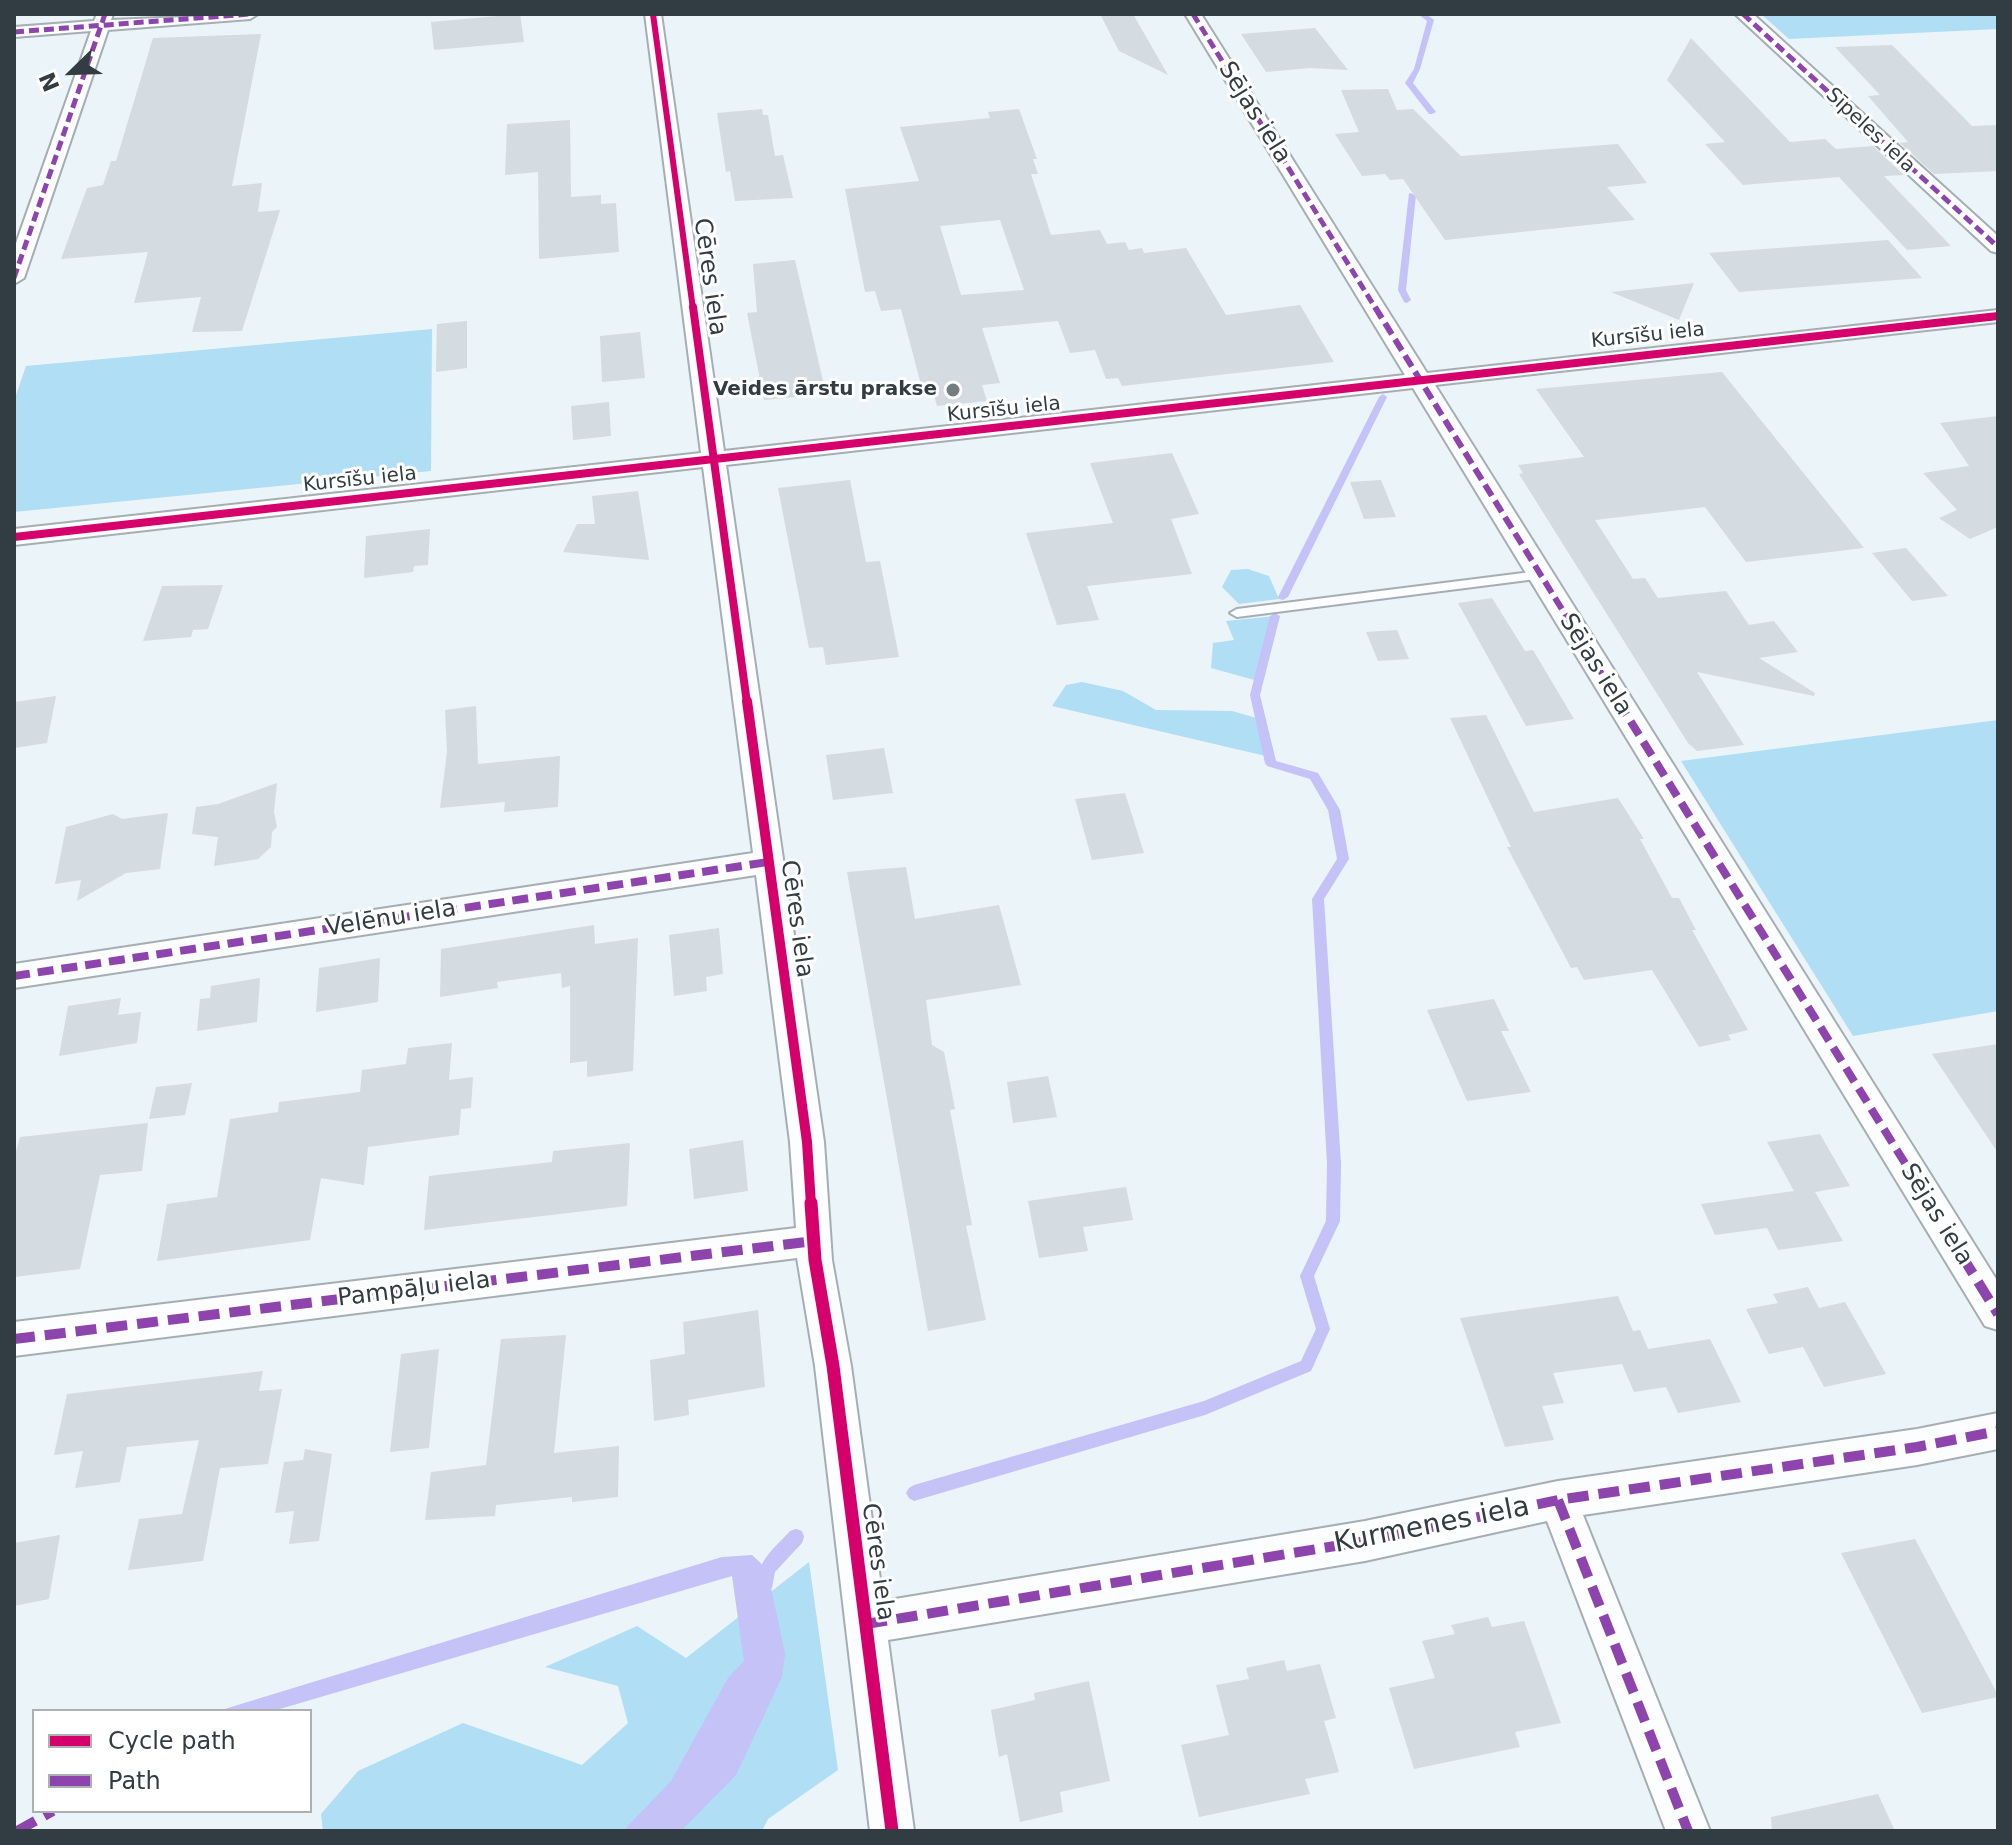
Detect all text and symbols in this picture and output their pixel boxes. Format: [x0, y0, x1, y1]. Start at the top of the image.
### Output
north arrow [32, 32, 112, 112]
street label: Sējas iela [1211, 57, 1297, 169]
text: N [34, 68, 65, 95]
street label: Sīpeles iela [1820, 83, 1920, 179]
street label: Cēres iela [686, 216, 732, 338]
street label: Kursīšu iela [1590, 318, 1706, 354]
place label: Veides ārstu prakse [713, 378, 937, 402]
marker: Veides ārstu prakse [944, 381, 962, 399]
street label: Kursīšu iela [946, 392, 1062, 428]
street label: Kursīšu iela [302, 462, 418, 498]
street label: Sējas iela [1552, 609, 1638, 721]
street label: Cēres iela [773, 858, 819, 980]
street label: Velēnu iela [324, 894, 458, 944]
street label: Sējas iela [1893, 1159, 1979, 1271]
street label: Pampāļu iela [336, 1266, 492, 1314]
street label: Kurmenes iela [1331, 1491, 1533, 1561]
street label: Cēres iela [854, 1501, 900, 1623]
legend [32, 1709, 312, 1813]
text: Cycle path [108, 1727, 236, 1755]
text: Path [108, 1767, 161, 1795]

